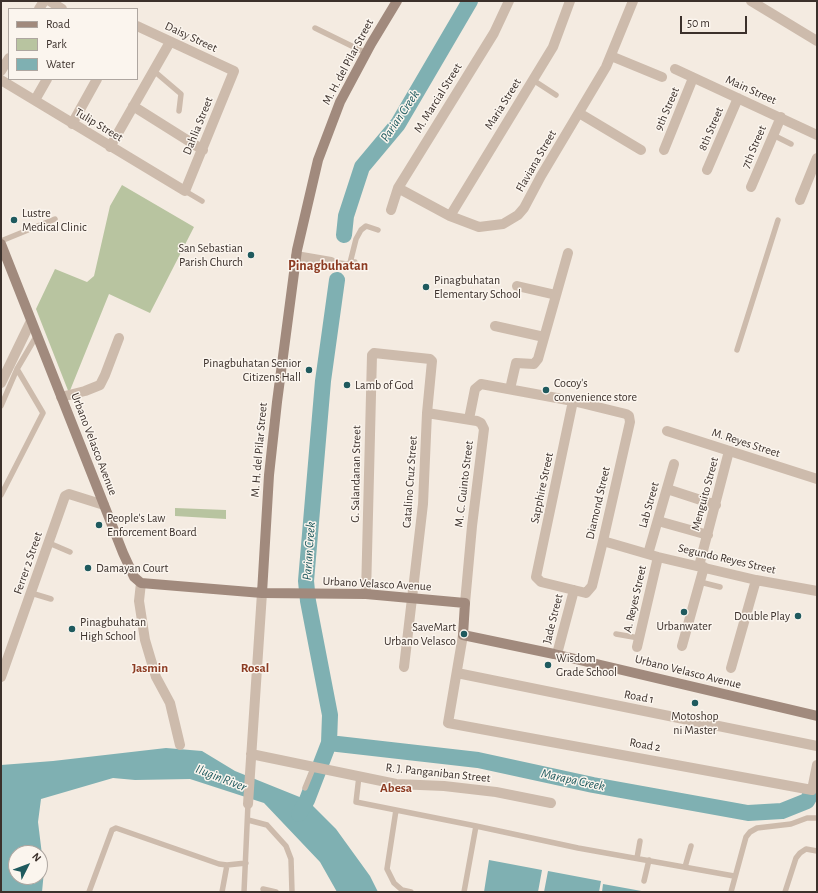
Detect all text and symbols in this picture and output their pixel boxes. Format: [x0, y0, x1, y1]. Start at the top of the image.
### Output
legend [8, 8, 138, 80]
scale bar [682, 8, 749, 34]
street label: M. H. del Pilar Street [319, 17, 377, 107]
text: 50 m [687, 17, 710, 29]
text: Road [46, 18, 70, 30]
street label: Daisy Street [163, 19, 219, 55]
text: Park [46, 38, 67, 50]
text: Water [46, 58, 75, 70]
street label: M. Marcial Street [411, 61, 465, 135]
street label: Main Street [723, 72, 779, 108]
street label: Maria Street [482, 76, 524, 132]
street label: 9th Street [651, 85, 683, 133]
water label: Parian Creek [377, 87, 423, 145]
street label: Dahlia Street [180, 95, 216, 157]
street label: Tulip Street [72, 105, 126, 145]
street label: 8th Street [695, 105, 727, 153]
street label: 7th Street [739, 123, 769, 171]
street label: Flaviana Street [513, 128, 559, 194]
place label: Lustre Medical Clinic [22, 206, 87, 234]
marker: Lustre Medical Clinic [9, 215, 19, 225]
place label: San Sebastian Parish Church [179, 241, 243, 269]
marker: San Sebastian Parish Church [246, 250, 256, 260]
district label: Pinagbuhatan [288, 258, 368, 274]
place label: Pinagbuhatan Elementary School [434, 273, 521, 301]
marker: Pinagbuhatan Elementary School [421, 282, 431, 292]
place label: Pinagbuhatan Senior Citizens Hall [203, 356, 301, 384]
marker: Pinagbuhatan Senior Citizens Hall [304, 365, 314, 375]
place label: Cocoy's convenience store [554, 376, 637, 404]
place label: Lamb of God [355, 378, 413, 392]
marker: Lamb of God [342, 380, 352, 390]
marker: Cocoy's convenience store [541, 385, 551, 395]
street label: Urbano Velasco Avenue [68, 391, 120, 497]
street label: M. H. del Pilar Street [248, 402, 270, 498]
street label: G. Salandanan Street [348, 425, 364, 523]
street label: M. Reyes Street [710, 425, 782, 461]
street label: Catalino Cruz Street [400, 435, 420, 529]
street label: M. C. Guinto Street [452, 440, 476, 528]
street label: Sapphire Street [527, 451, 557, 525]
street label: Menguito Street [688, 456, 722, 532]
street label: Diamond Street [583, 465, 613, 541]
street label: Lab Street [636, 480, 662, 530]
place label: People's Law Enforcement Board [107, 511, 197, 539]
marker: People's Law Enforcement Board [94, 520, 104, 530]
water label: Parian Creek [299, 521, 319, 581]
street label: Ferrer 2 Street [11, 530, 45, 596]
street label: Segundo Reyes Street [677, 541, 777, 577]
place label: Damayan Court [96, 561, 168, 575]
marker: Damayan Court [83, 563, 93, 573]
street label: A. Reyes Street [620, 564, 650, 634]
street label: Urbano Velasco Avenue [322, 574, 432, 594]
street label: Jade Street [540, 593, 566, 645]
marker: Urbanwater [679, 607, 689, 617]
place label: Double Play [734, 609, 790, 623]
marker: Double Play [793, 611, 803, 621]
place label: Pinagbuhatan High School [80, 615, 146, 643]
place label: Urbanwater [656, 619, 712, 633]
place label: SaveMart Urbano Velasco [384, 620, 456, 648]
marker: Pinagbuhatan High School [67, 624, 77, 634]
marker: SaveMart Urbano Velasco [459, 629, 469, 639]
place label: Wisdom Grade School [556, 651, 617, 679]
street label: Urbano Velasco Avenue [633, 652, 743, 692]
district label: Jasmin [132, 660, 168, 676]
district label: Rosal [241, 660, 269, 676]
marker: Wisdom Grade School [543, 660, 553, 670]
street label: Road 1 [623, 687, 655, 707]
marker: Motoshop ni Master [690, 698, 700, 708]
place label: Motoshop ni Master [671, 709, 719, 737]
street label: Road 2 [628, 735, 662, 755]
street label: R. J. Panganiban Street [385, 760, 491, 786]
water label: Ilugin River [193, 761, 249, 795]
water label: Marapa Creek [540, 766, 606, 794]
district label: Abesa [380, 780, 412, 796]
north arrow [8, 845, 48, 885]
text: N [30, 851, 43, 864]

